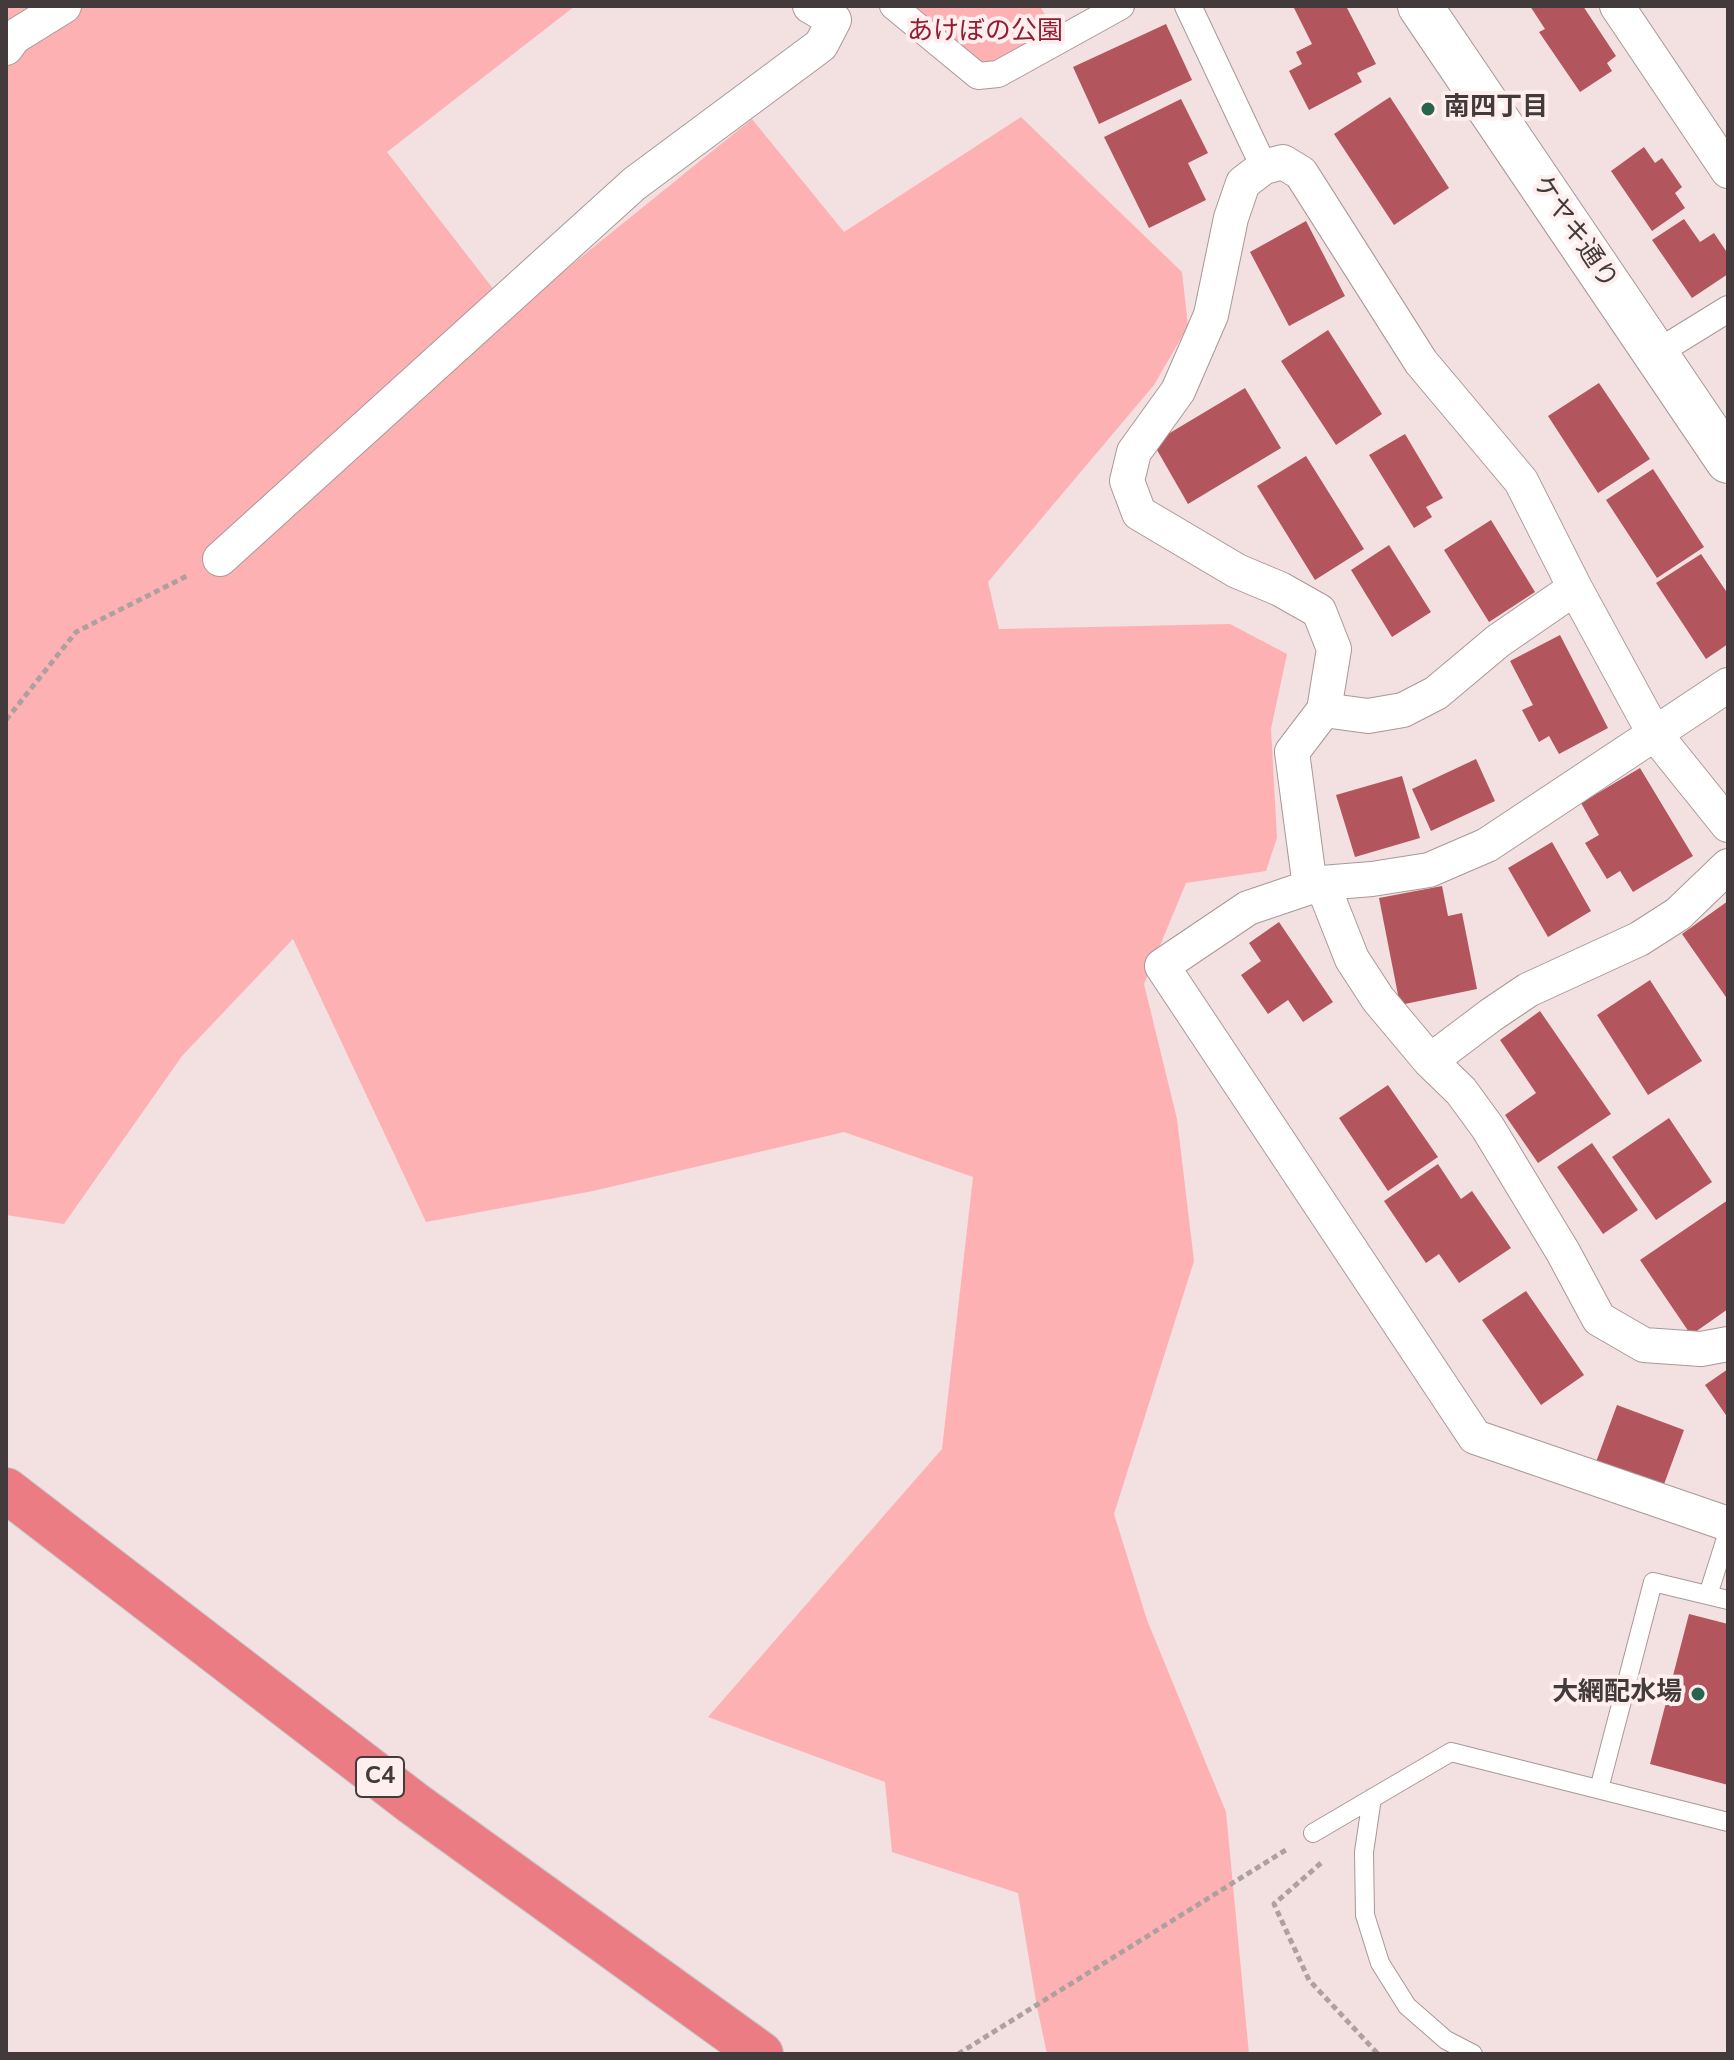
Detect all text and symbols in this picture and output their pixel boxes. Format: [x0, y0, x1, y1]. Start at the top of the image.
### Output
park label: あけぼの公園 [907, 17, 1063, 49]
place label: 南四丁目 [1444, 93, 1548, 125]
marker: 南四丁目 [1419, 100, 1437, 118]
street label: ケヤキ通り [1525, 170, 1623, 296]
place label: 大網配水場 [1552, 1678, 1682, 1710]
marker: 大網配水場 [1689, 1685, 1707, 1703]
road number: C4 [356, 1757, 404, 1797]

